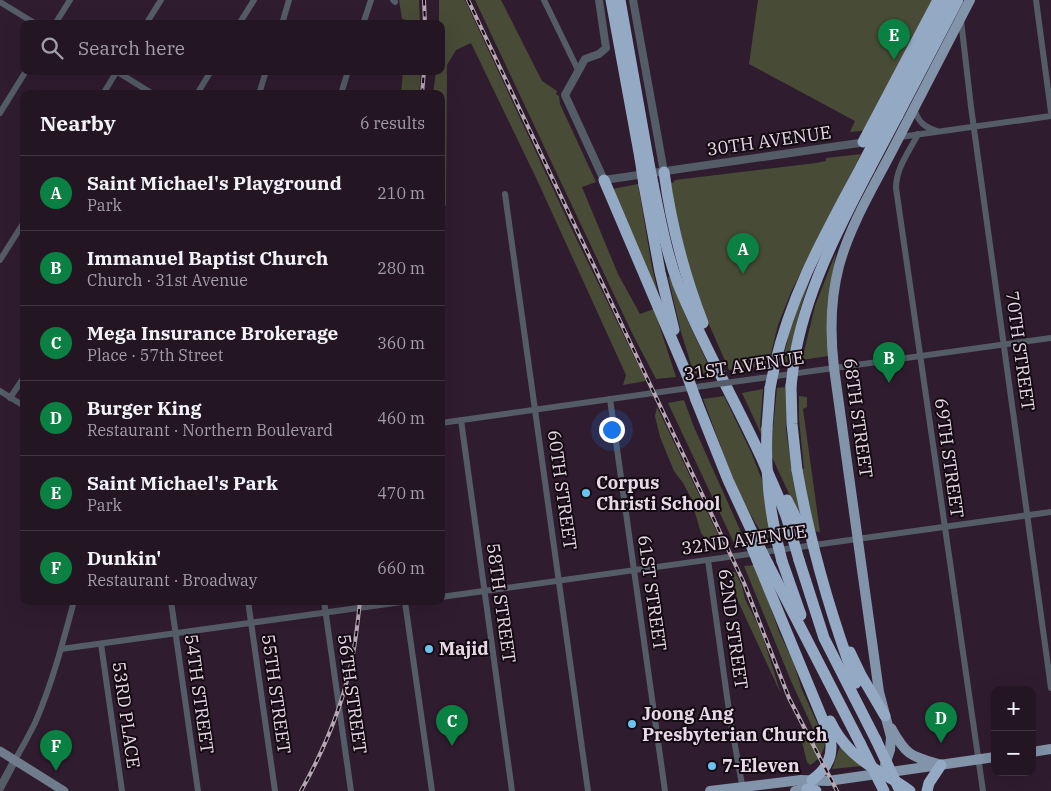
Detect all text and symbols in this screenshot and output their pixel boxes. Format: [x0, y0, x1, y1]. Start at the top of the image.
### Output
pin: E [878, 19, 910, 60]
search box [20, 20, 445, 75]
icon: search [38, 34, 66, 62]
text: Search here [78, 36, 185, 60]
text: Nearby [40, 109, 116, 137]
text: 6 results [360, 113, 425, 133]
street label: 30TH AVENUE [705, 120, 833, 161]
text: Saint Michael's Playground [87, 171, 342, 195]
text: A [50, 183, 62, 203]
text: 210 m [377, 183, 425, 203]
text: Park [87, 195, 122, 215]
pin: A [727, 233, 759, 274]
text: Immanuel Baptist Church [87, 246, 328, 270]
text: B [50, 258, 62, 278]
text: 280 m [377, 258, 425, 278]
text: Church · 31st Avenue [87, 270, 248, 290]
street label: 70TH STREET [1001, 290, 1040, 413]
text: Mega Insurance Brokerage [87, 321, 338, 345]
text: C [51, 333, 61, 353]
text: 360 m [377, 333, 425, 353]
pin: B [873, 342, 905, 383]
text: Place · 57th Street [87, 345, 223, 365]
street label: 31ST AVENUE [682, 346, 806, 385]
street label: 68TH STREET [839, 357, 878, 480]
text: Burger King [87, 396, 201, 420]
street label: 69TH STREET [930, 397, 969, 520]
text: D [50, 408, 62, 428]
text: 460 m [377, 408, 425, 428]
your location [599, 417, 625, 443]
text: Restaurant · Northern Boulevard [87, 420, 333, 440]
street label: 60TH STREET [543, 429, 582, 552]
text: Saint Michael's Park [87, 471, 278, 495]
place label: Corpus Christi School [596, 471, 721, 515]
text: E [51, 483, 61, 503]
text: 470 m [377, 483, 425, 503]
marker: Corpus Christi School [580, 487, 592, 499]
text: Park [87, 495, 122, 515]
street label: 32ND AVENUE [680, 519, 808, 560]
street label: 61ST STREET [633, 533, 672, 653]
street label: 58TH STREET [482, 542, 521, 665]
text: Dunkin' [87, 546, 161, 570]
text: F [51, 558, 61, 578]
text: 660 m [377, 558, 425, 578]
street label: 62ND STREET [714, 567, 753, 691]
text: Restaurant · Broadway [87, 570, 257, 590]
street label: 54TH STREET [180, 633, 219, 756]
street label: 55TH STREET [257, 633, 296, 756]
street label: 56TH STREET [333, 633, 372, 756]
place label: Majid [439, 637, 489, 660]
marker: Majid [423, 643, 435, 655]
street label: 53RD PLACE [108, 660, 145, 770]
map controls [991, 686, 1036, 776]
button: + [991, 686, 1036, 731]
place label: Joong Ang Presbyterian Church [642, 702, 828, 746]
pin: D [925, 702, 957, 743]
pin: C [436, 705, 468, 746]
marker: Joong Ang Presbyterian Church [626, 718, 638, 730]
pin: F [40, 730, 72, 771]
button: − [991, 731, 1036, 776]
place label: 7-Eleven [722, 754, 800, 777]
marker: 7-Eleven [706, 760, 718, 772]

